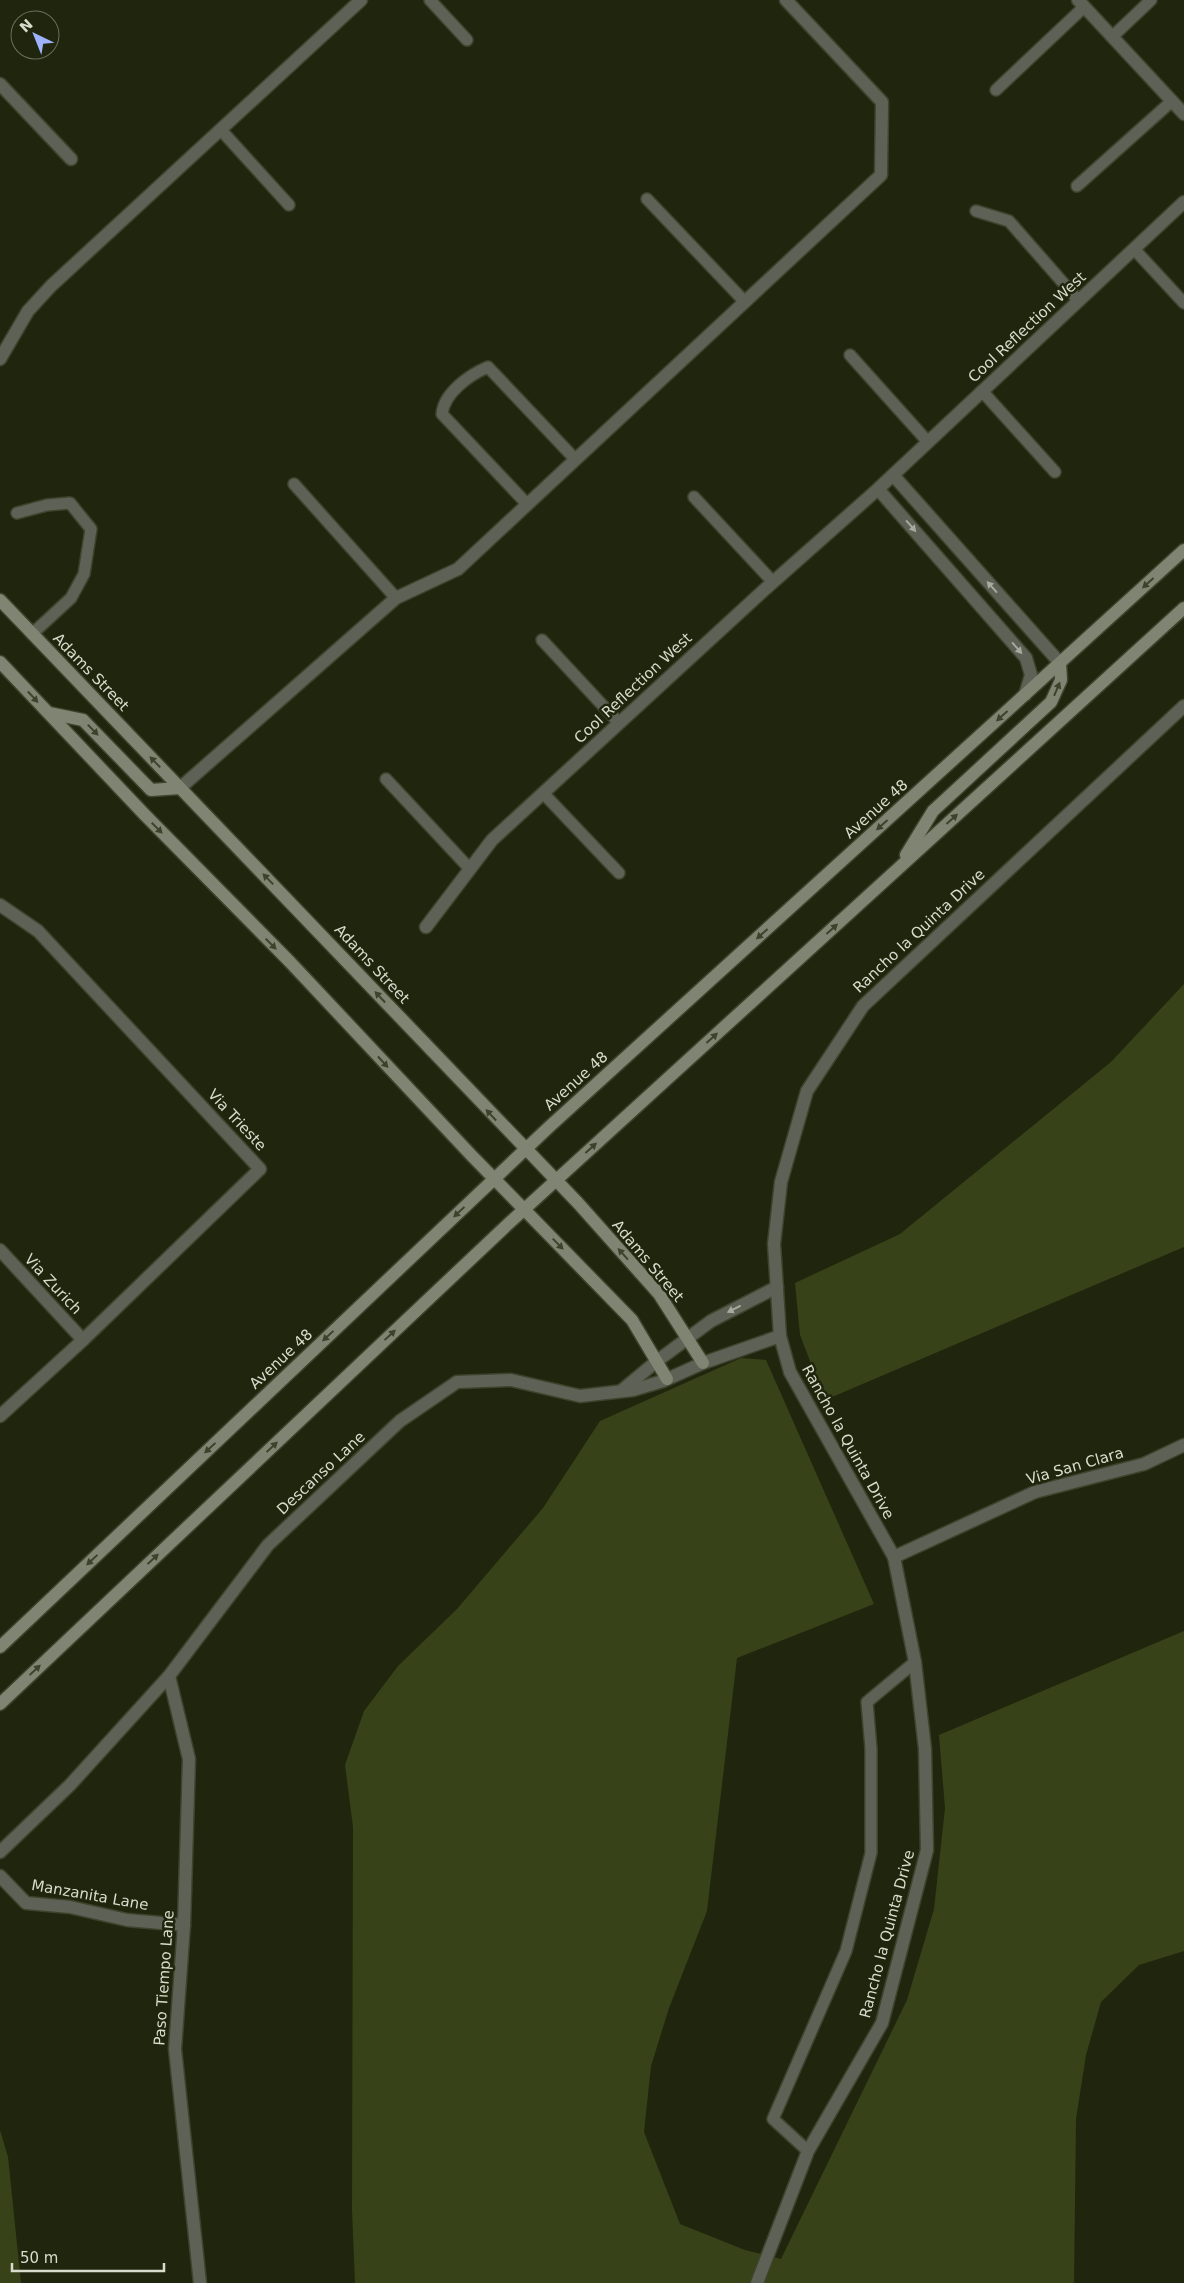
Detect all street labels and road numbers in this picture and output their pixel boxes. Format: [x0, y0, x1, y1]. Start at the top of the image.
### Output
street label: Cool Reflection West [965, 268, 1090, 386]
street label: Adams Street [49, 629, 133, 715]
street label: Cool Reflection West [571, 629, 696, 747]
street label: Avenue 48 [840, 776, 912, 842]
street label: Rancho la Quinta Drive [849, 865, 989, 997]
street label: Adams Street [331, 921, 413, 1007]
street label: Avenue 48 [540, 1048, 612, 1114]
street label: Via Trieste [204, 1086, 270, 1154]
street label: Adams Street [608, 1216, 688, 1306]
street label: Via Zurich [21, 1250, 85, 1318]
street label: Avenue 48 [246, 1325, 316, 1393]
street label: Rancho la Quinta Drive [798, 1362, 898, 1522]
street label: Descanso Lane [273, 1428, 369, 1518]
street label: Via San Clara [1024, 1444, 1126, 1488]
street label: Rancho la Quinta Drive [856, 1848, 918, 2020]
street label: Manzanita Lane [30, 1876, 150, 1914]
street label: Paso Tiempo Lane [150, 1910, 178, 2046]

